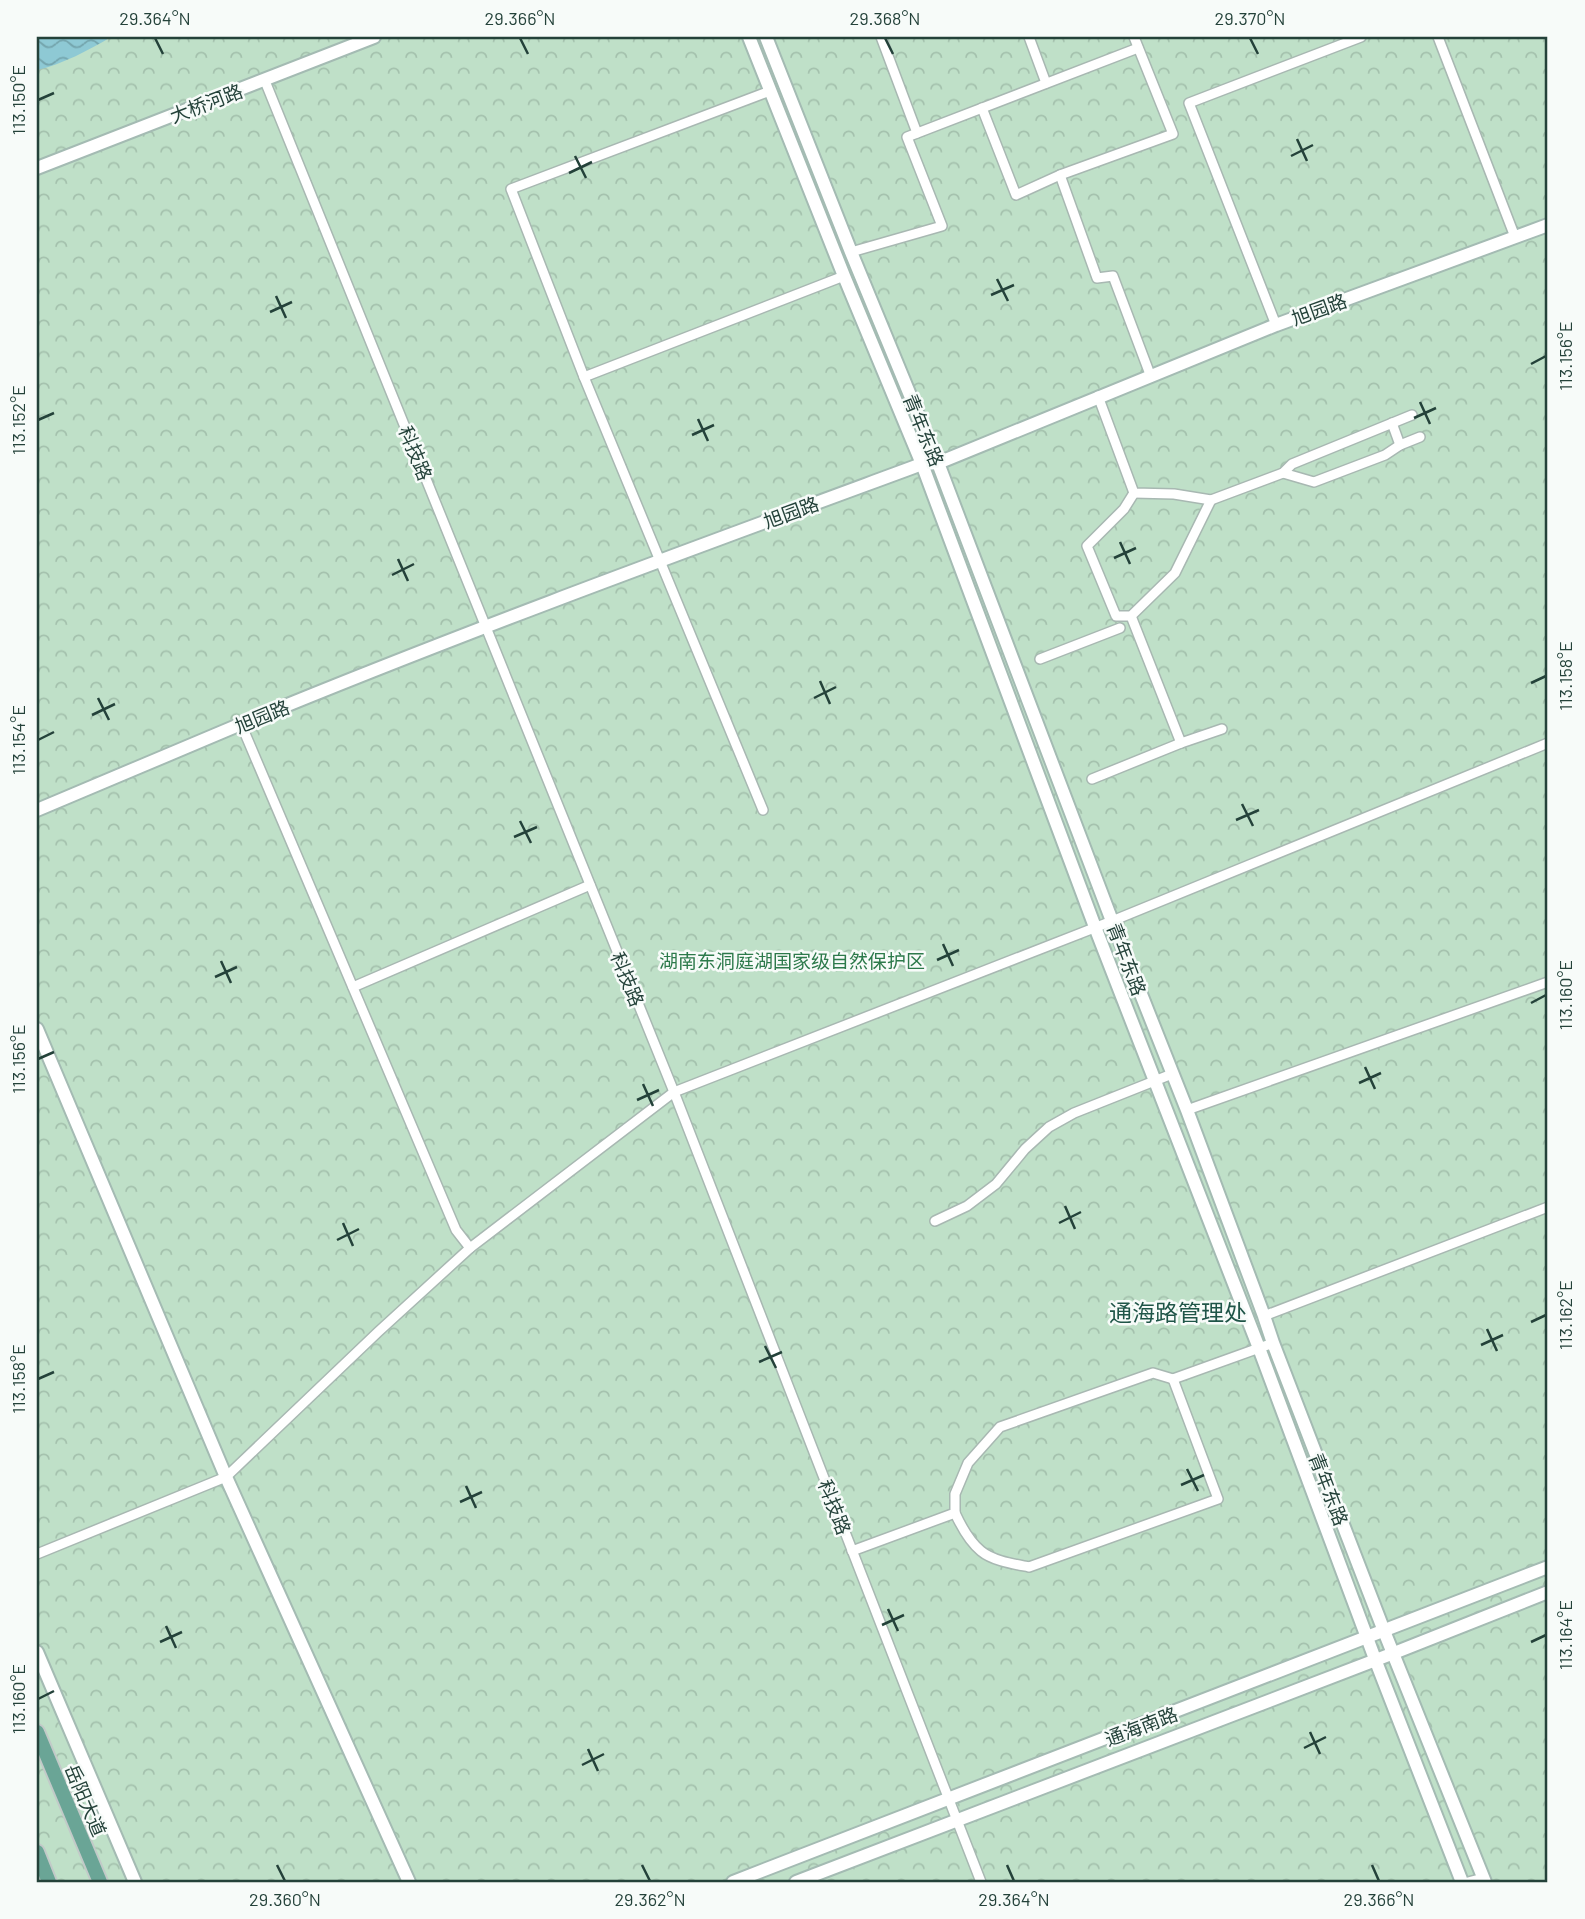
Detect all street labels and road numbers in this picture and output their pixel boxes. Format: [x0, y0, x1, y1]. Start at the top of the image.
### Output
street label: 大桥河路 [166, 79, 246, 127]
street label: 旭园路 [1288, 288, 1350, 330]
street label: 青年东路 [899, 390, 949, 470]
street label: 科技路 [395, 422, 437, 484]
street label: 旭园路 [760, 491, 822, 533]
street label: 旭园路 [231, 695, 293, 737]
street label: 青年东路 [1103, 919, 1151, 999]
street label: 科技路 [607, 948, 649, 1010]
street label: 青年东路 [1305, 1449, 1353, 1529]
street label: 科技路 [814, 1476, 856, 1538]
street label: 通海南路 [1101, 1702, 1181, 1750]
street label: 岳阳大道 [61, 1761, 111, 1839]

